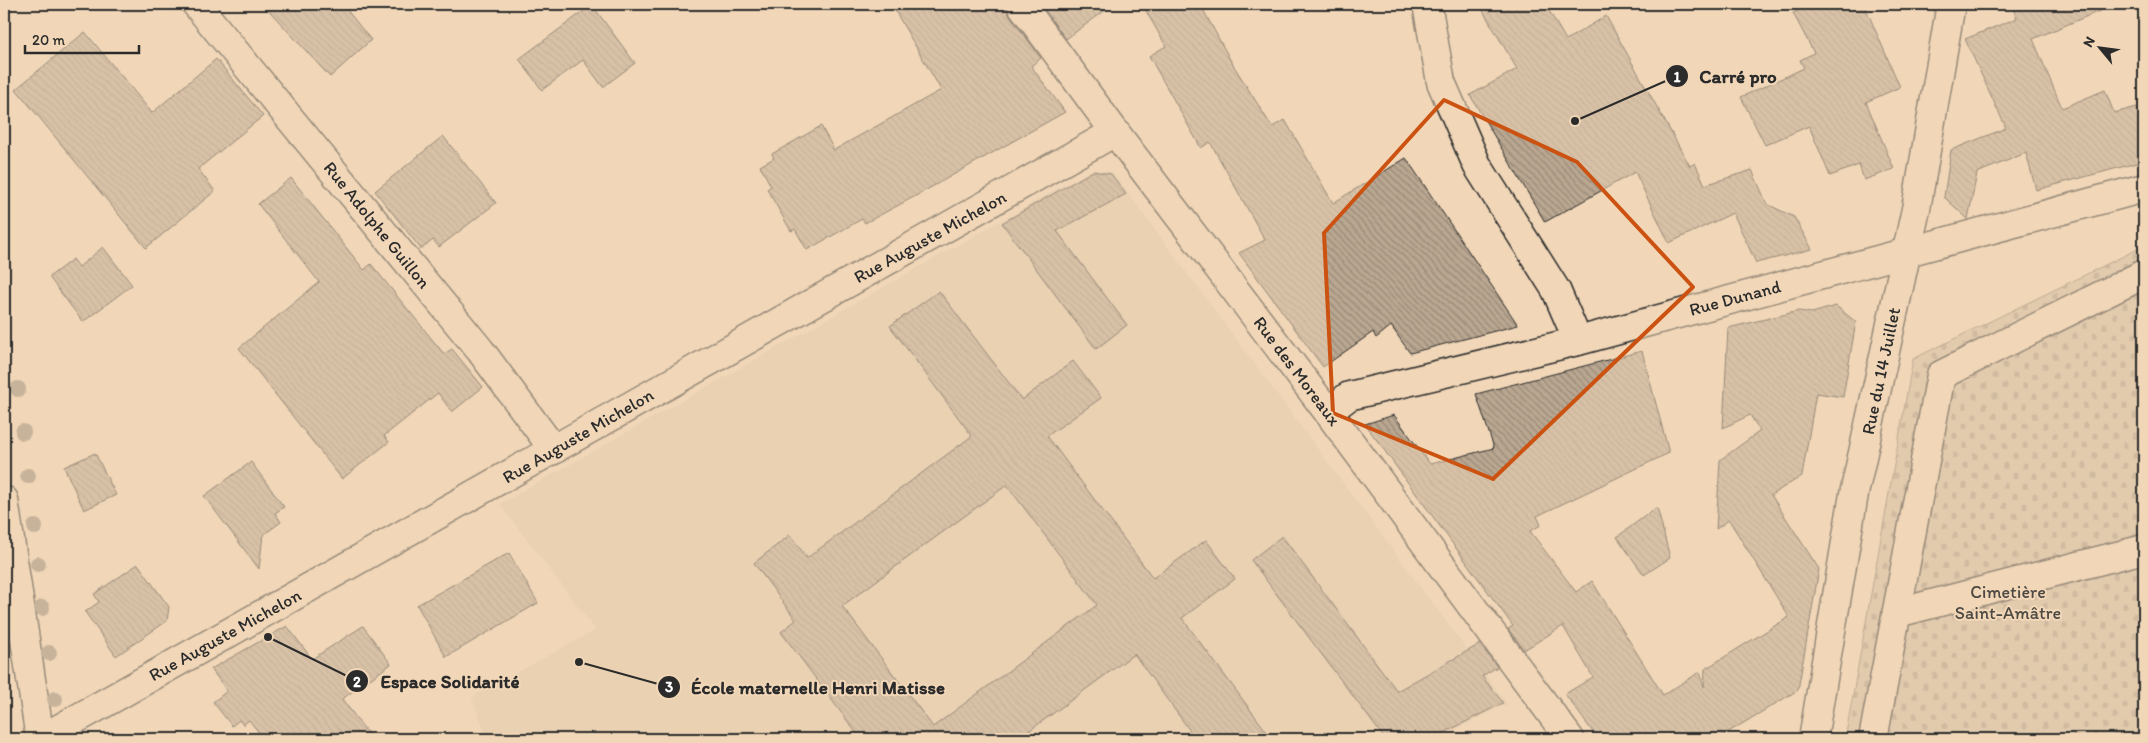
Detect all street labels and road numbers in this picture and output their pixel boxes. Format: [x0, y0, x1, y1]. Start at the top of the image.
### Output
street label: Rue Adolphe Guillon [319, 157, 435, 293]
street label: Rue Auguste Michelon [850, 186, 1010, 288]
street label: Rue Dunand [1687, 275, 1783, 321]
street label: Rue du 14 Juillet [1857, 305, 1905, 437]
street label: Rue des Moreaux [1249, 312, 1345, 430]
street label: Rue Auguste Michelon [499, 384, 657, 488]
street label: Rue Auguste Michelon [145, 584, 305, 686]

